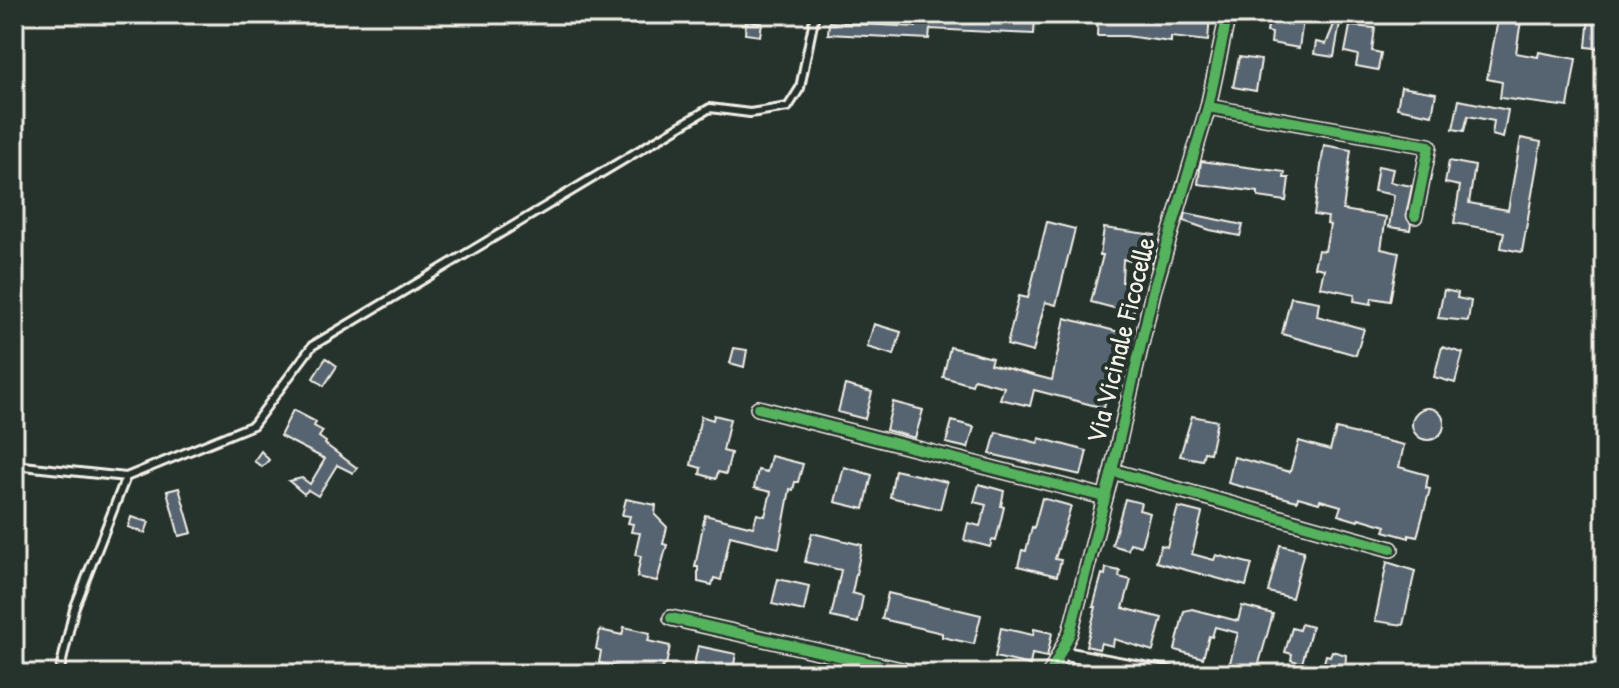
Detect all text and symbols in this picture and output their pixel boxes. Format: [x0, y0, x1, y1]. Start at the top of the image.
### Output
street label: Via Vicinale Ficocelle [1076, 233, 1164, 447]

